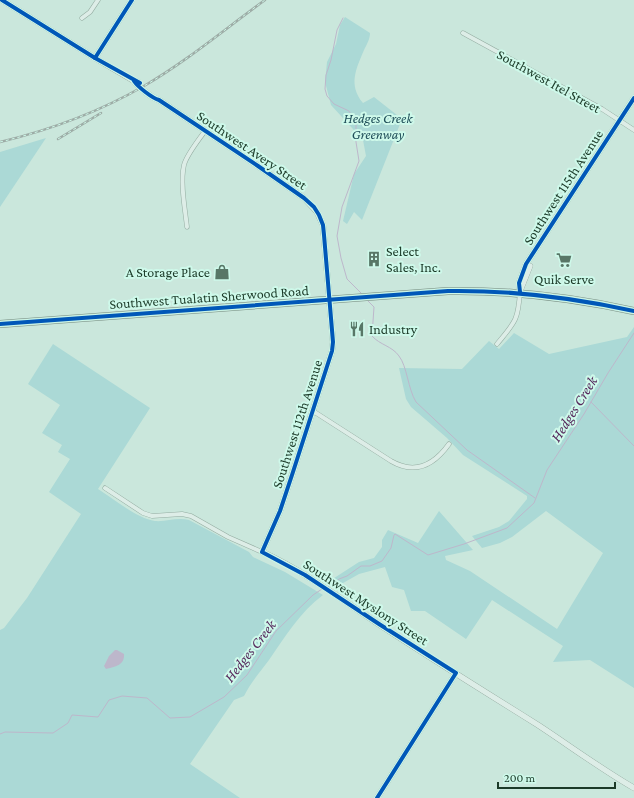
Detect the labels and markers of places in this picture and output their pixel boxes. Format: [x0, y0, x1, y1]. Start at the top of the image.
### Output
place label: Select Sales, Inc. [386, 243, 441, 275]
building icon: Select Sales, Inc. [365, 250, 383, 268]
supermarket icon: Quik Serve [555, 251, 573, 269]
shop icon: A Storage Place [213, 263, 231, 281]
place label: A Storage Place [126, 264, 210, 280]
place label: Quik Serve [534, 271, 594, 287]
restaurant icon: Industry [348, 320, 366, 338]
place label: Industry [369, 321, 418, 337]

